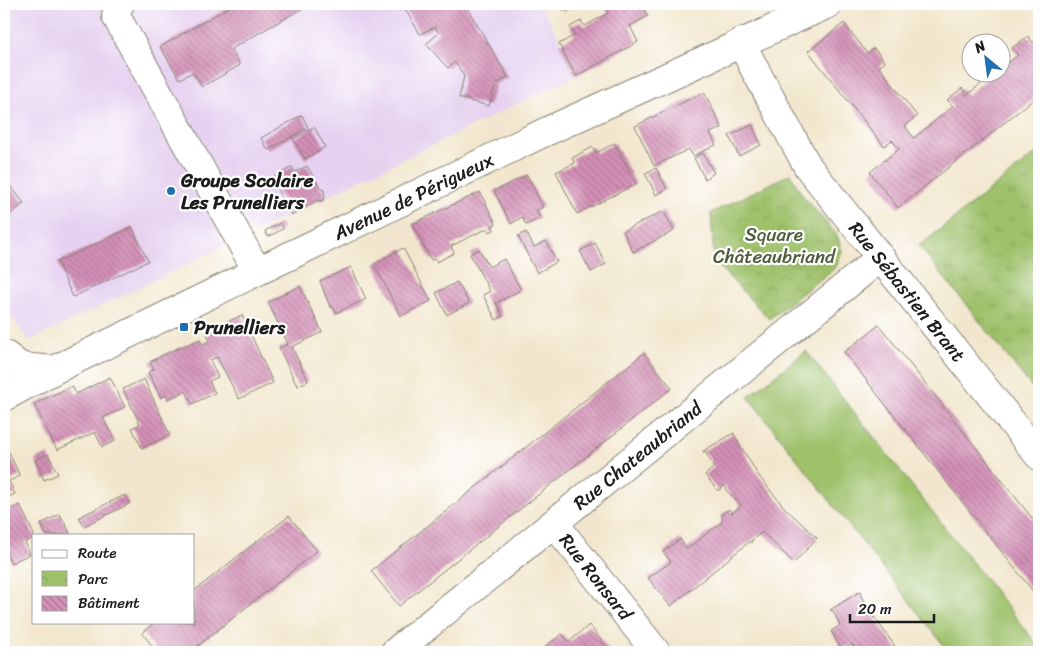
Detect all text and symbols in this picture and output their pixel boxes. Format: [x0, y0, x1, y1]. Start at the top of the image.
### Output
north arrow [960, 32, 1010, 82]
text: N [969, 34, 991, 61]
street label: Avenue de Périgueux [327, 143, 499, 249]
place label: Groupe Scolaire Les Prunelliers [180, 164, 314, 219]
marker: Groupe Scolaire Les Prunelliers [165, 185, 177, 197]
street label: Rue Sébastien Brant [841, 214, 974, 369]
park label: Square Châteaubriand [713, 218, 837, 273]
place label: Prunelliers [194, 311, 286, 344]
marker: Prunelliers [178, 321, 190, 333]
street label: Rue Chateaubriand [565, 391, 711, 518]
street label: Rue Ronsard [551, 525, 643, 629]
legend [32, 534, 195, 624]
text: Route [78, 540, 117, 566]
text: Parc [78, 566, 108, 592]
text: Bâtiment [78, 590, 140, 616]
scale bar [850, 591, 934, 623]
text: 20 m [858, 596, 892, 622]

